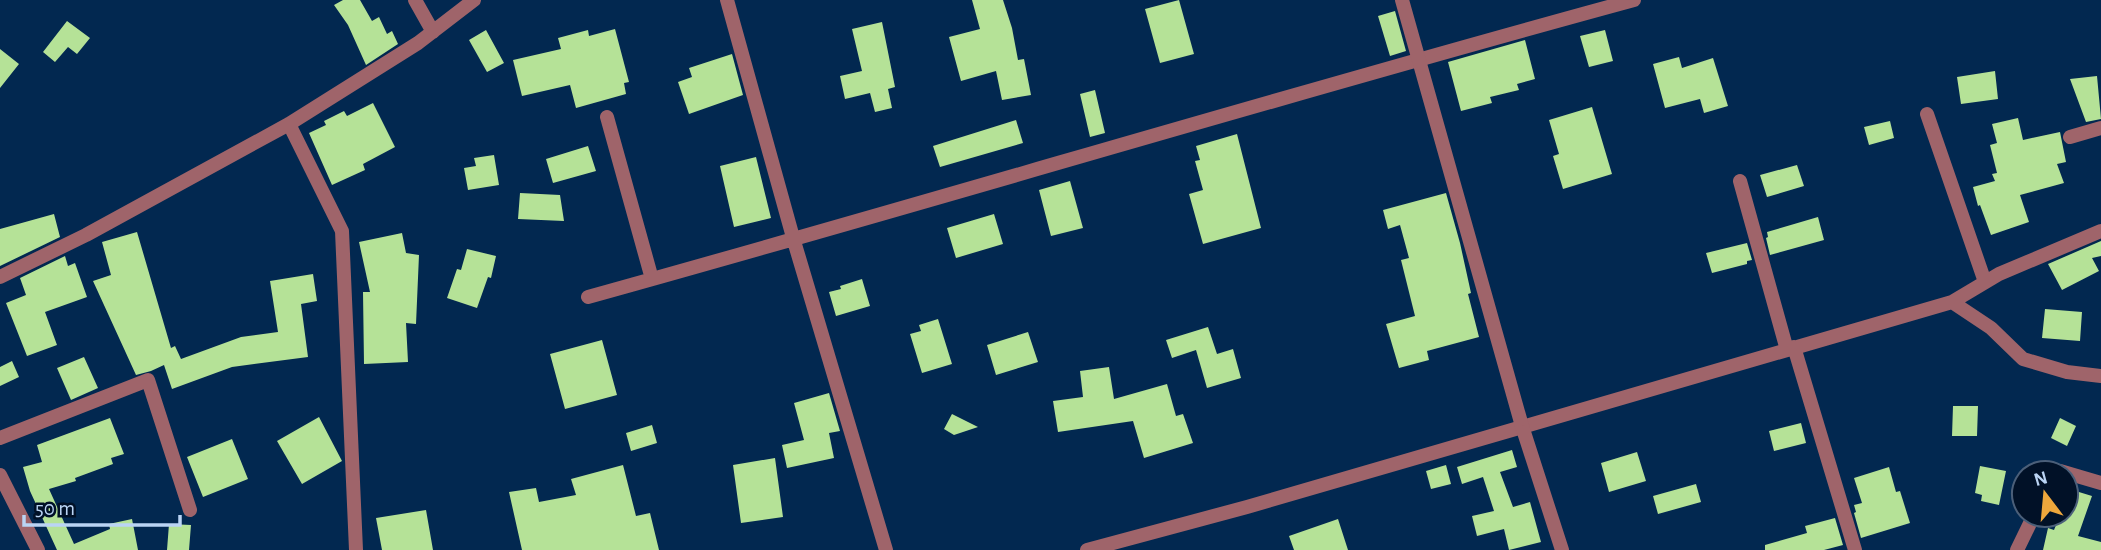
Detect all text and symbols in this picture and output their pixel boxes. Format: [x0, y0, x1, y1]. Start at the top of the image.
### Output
north arrow [2010, 459, 2080, 529]
text: N [2032, 468, 2050, 490]
scale bar [24, 484, 180, 528]
text: 50 m [35, 498, 75, 519]

